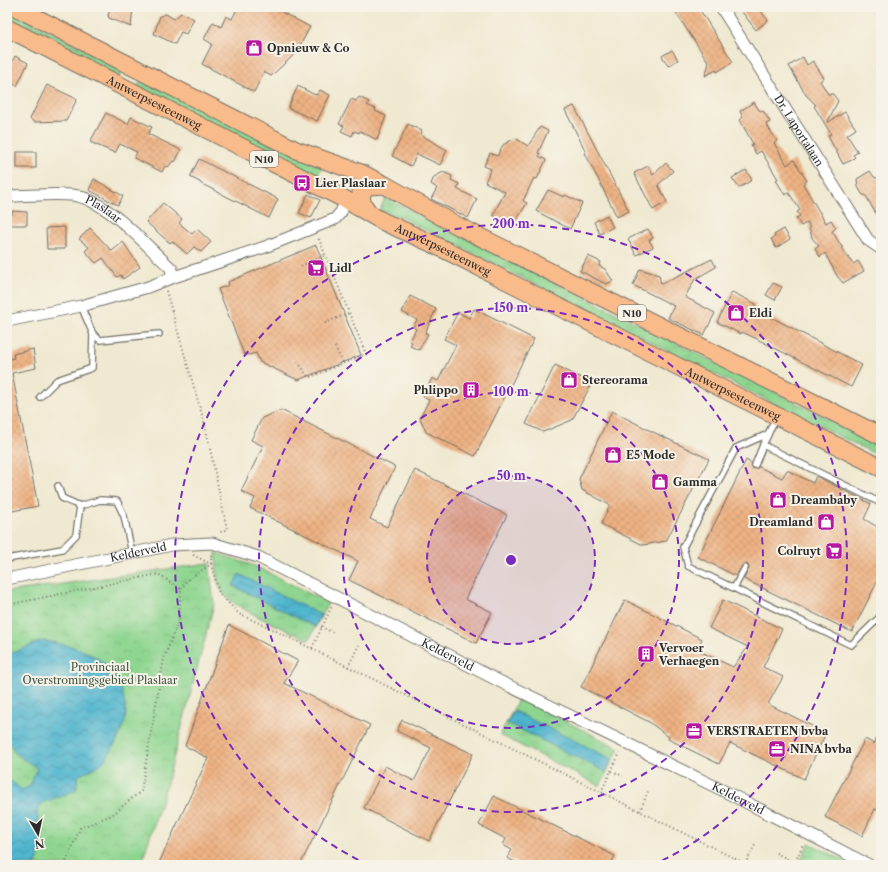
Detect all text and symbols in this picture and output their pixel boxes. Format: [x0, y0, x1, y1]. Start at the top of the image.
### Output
shop icon: Opnieuw & Co [244, 38, 264, 58]
place label: Opnieuw & Co [267, 41, 350, 55]
street label: Antwerpsesteenweg [103, 72, 204, 133]
street label: Dr. Laportalaan [771, 92, 827, 169]
road number: N10 [250, 151, 278, 167]
bus stop icon: Lier Plaslaar [292, 173, 312, 193]
place label: Lier Plaslaar [315, 176, 387, 190]
street label: Plaslaar [83, 192, 125, 226]
text: 200 m [492, 216, 530, 231]
street label: Antwerpsesteenweg [392, 220, 493, 279]
supermarket icon: Lidl [306, 258, 326, 278]
place label: Lidl [329, 261, 352, 275]
text: 150 m [494, 300, 528, 315]
shop icon: Eldi [726, 303, 746, 323]
road number: N10 [618, 305, 646, 321]
place label: Eldi [749, 306, 772, 320]
street label: Antwerpsesteenweg [682, 364, 783, 424]
shop icon: Stereorama [559, 370, 579, 390]
place label: Stereorama [582, 373, 648, 387]
building icon: Phlippo [461, 380, 481, 400]
place label: Phlippo [413, 383, 458, 397]
text: 100 m [493, 384, 529, 399]
shop icon: E5 Mode [603, 445, 623, 465]
place label: E5 Mode [626, 448, 676, 462]
text: 50 m [496, 468, 526, 483]
shop icon: Gamma [650, 472, 670, 492]
place label: Gamma [673, 475, 718, 489]
shop icon: Dreambaby [768, 490, 788, 510]
place label: Dreambaby [791, 493, 857, 507]
shop icon: Dreamland [816, 512, 836, 532]
place label: Dreamland [749, 515, 814, 529]
street label: Kelderveld [109, 539, 168, 565]
supermarket icon: Colruyt [824, 541, 844, 561]
place label: Colruyt [778, 544, 822, 558]
centre of rings [504, 553, 518, 567]
street label: Kelderveld [419, 635, 477, 674]
place label: Vervoer Verhaegen [658, 641, 720, 668]
building icon: Vervoer Verhaegen [636, 644, 656, 664]
park label: Provinciaal Overstromingsgebied Plaslaar [23, 660, 178, 687]
office icon: VERSTRAETEN bvba [684, 721, 704, 741]
place label: VERSTRAETEN bvba [706, 724, 829, 738]
office icon: NINA bvba [767, 739, 787, 759]
place label: NINA bvba [790, 742, 852, 756]
street label: Kelderveld [710, 779, 767, 818]
north arrow [18, 814, 58, 854]
text: N [33, 836, 45, 852]

